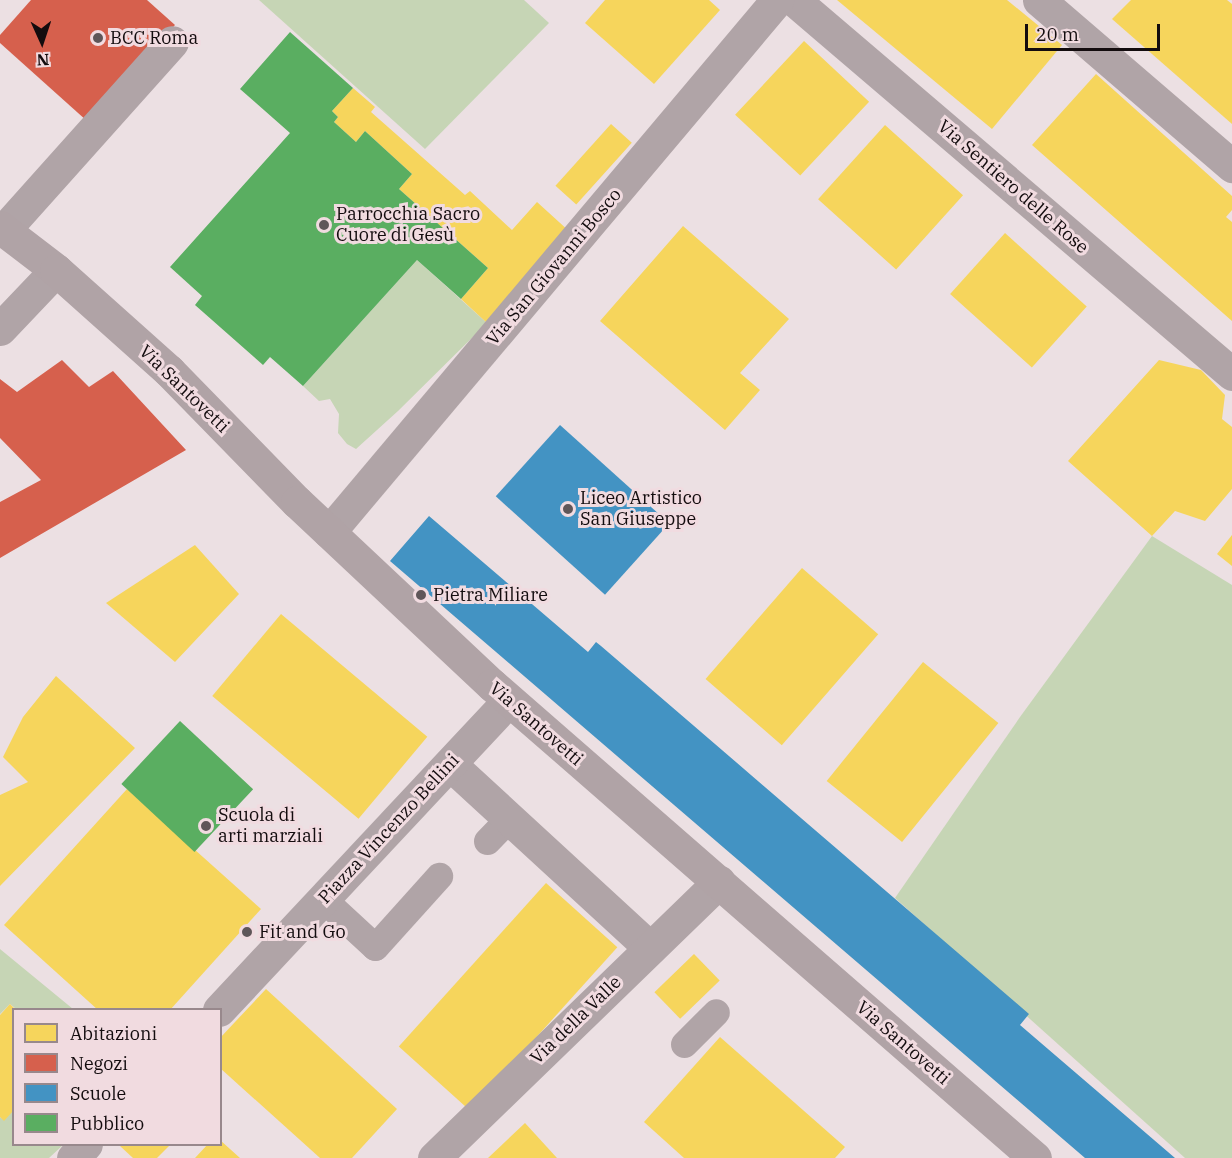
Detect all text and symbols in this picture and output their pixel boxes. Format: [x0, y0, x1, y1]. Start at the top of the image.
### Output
north arrow [12, 12, 72, 72]
scale bar [1028, 12, 1163, 50]
text: 20 m [1036, 23, 1079, 46]
place label: BCC Roma [110, 27, 198, 49]
marker: BCC Roma [91, 31, 105, 45]
text: N [36, 50, 50, 70]
street label: Via Sentiero delle Rose [933, 116, 1093, 258]
street label: Via San Giovanni Bosco [482, 184, 626, 350]
place label: Parrocchia Sacro Cuore di Gesù [336, 204, 480, 246]
marker: Parrocchia Sacro Cuore di Gesù [317, 218, 331, 232]
street label: Via Santovetti [134, 341, 234, 437]
place label: Liceo Artistico San Giuseppe [580, 488, 702, 530]
marker: Liceo Artistico San Giuseppe [561, 502, 575, 516]
place label: Pietra Miliare [433, 584, 548, 606]
marker: Pietra Miliare [414, 588, 428, 602]
street label: Via Santovetti [485, 678, 587, 770]
street label: Piazza Vincenzo Bellini [314, 750, 464, 908]
place label: Scuola di arti marziali [218, 805, 323, 848]
marker: Scuola di arti marziali [199, 819, 213, 833]
place label: Fit and Go [259, 921, 346, 943]
marker: Fit and Go [240, 925, 254, 939]
street label: Via della Valle [526, 971, 626, 1069]
street label: Via Santovetti [852, 997, 954, 1089]
legend [12, 1008, 222, 1146]
text: Abitazioni [70, 1022, 157, 1045]
text: Negozi [70, 1052, 128, 1075]
text: Scuole [70, 1082, 126, 1105]
text: Pubblico [70, 1112, 144, 1135]

